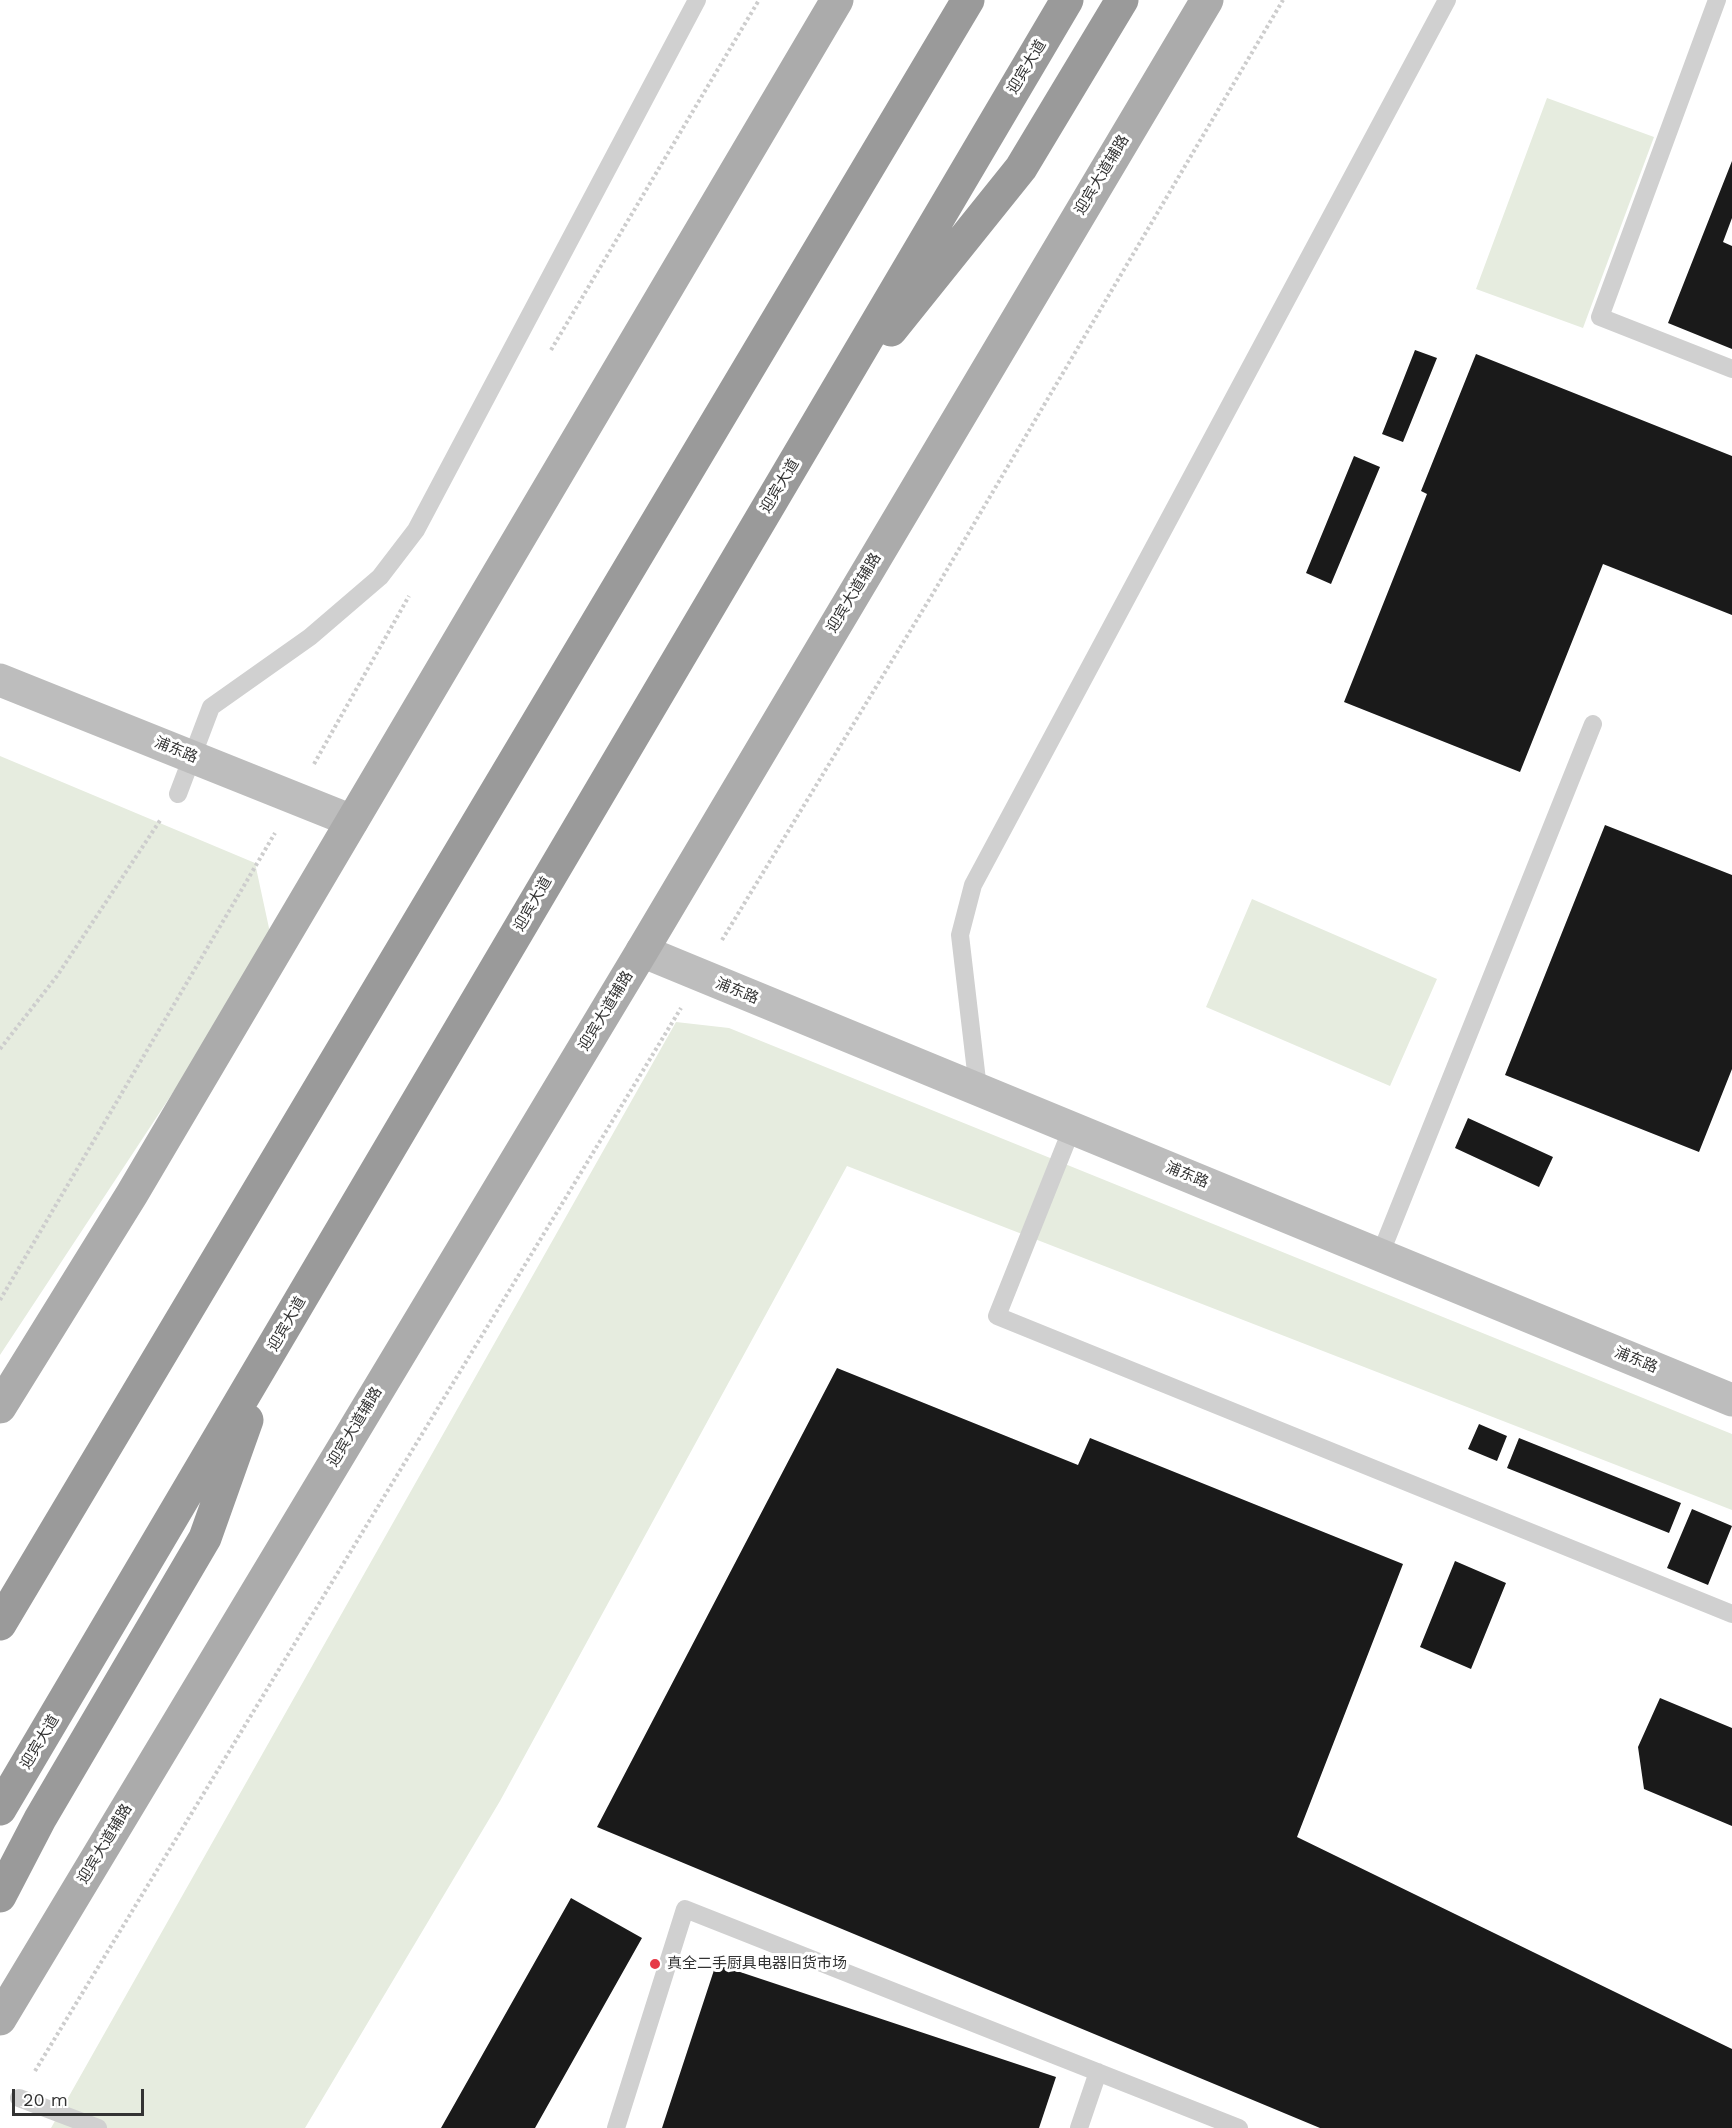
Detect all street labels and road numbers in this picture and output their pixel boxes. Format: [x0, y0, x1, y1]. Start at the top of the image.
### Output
street label: 迎宾大道 [1004, 37, 1050, 97]
street label: 迎宾大道辅路 [1071, 132, 1133, 218]
street label: 迎宾大道 [757, 456, 803, 516]
street label: 迎宾大道辅路 [823, 550, 885, 636]
street label: 浦东路 [152, 733, 200, 767]
street label: 迎宾大道 [510, 874, 556, 934]
street label: 迎宾大道辅路 [575, 968, 637, 1054]
street label: 浦东路 [713, 974, 761, 1008]
street label: 浦东路 [1163, 1158, 1211, 1192]
street label: 迎宾大道 [264, 1294, 310, 1354]
street label: 浦东路 [1612, 1343, 1660, 1377]
street label: 迎宾大道辅路 [324, 1384, 386, 1470]
street label: 迎宾大道 [17, 1712, 63, 1772]
street label: 迎宾大道辅路 [74, 1801, 136, 1887]

